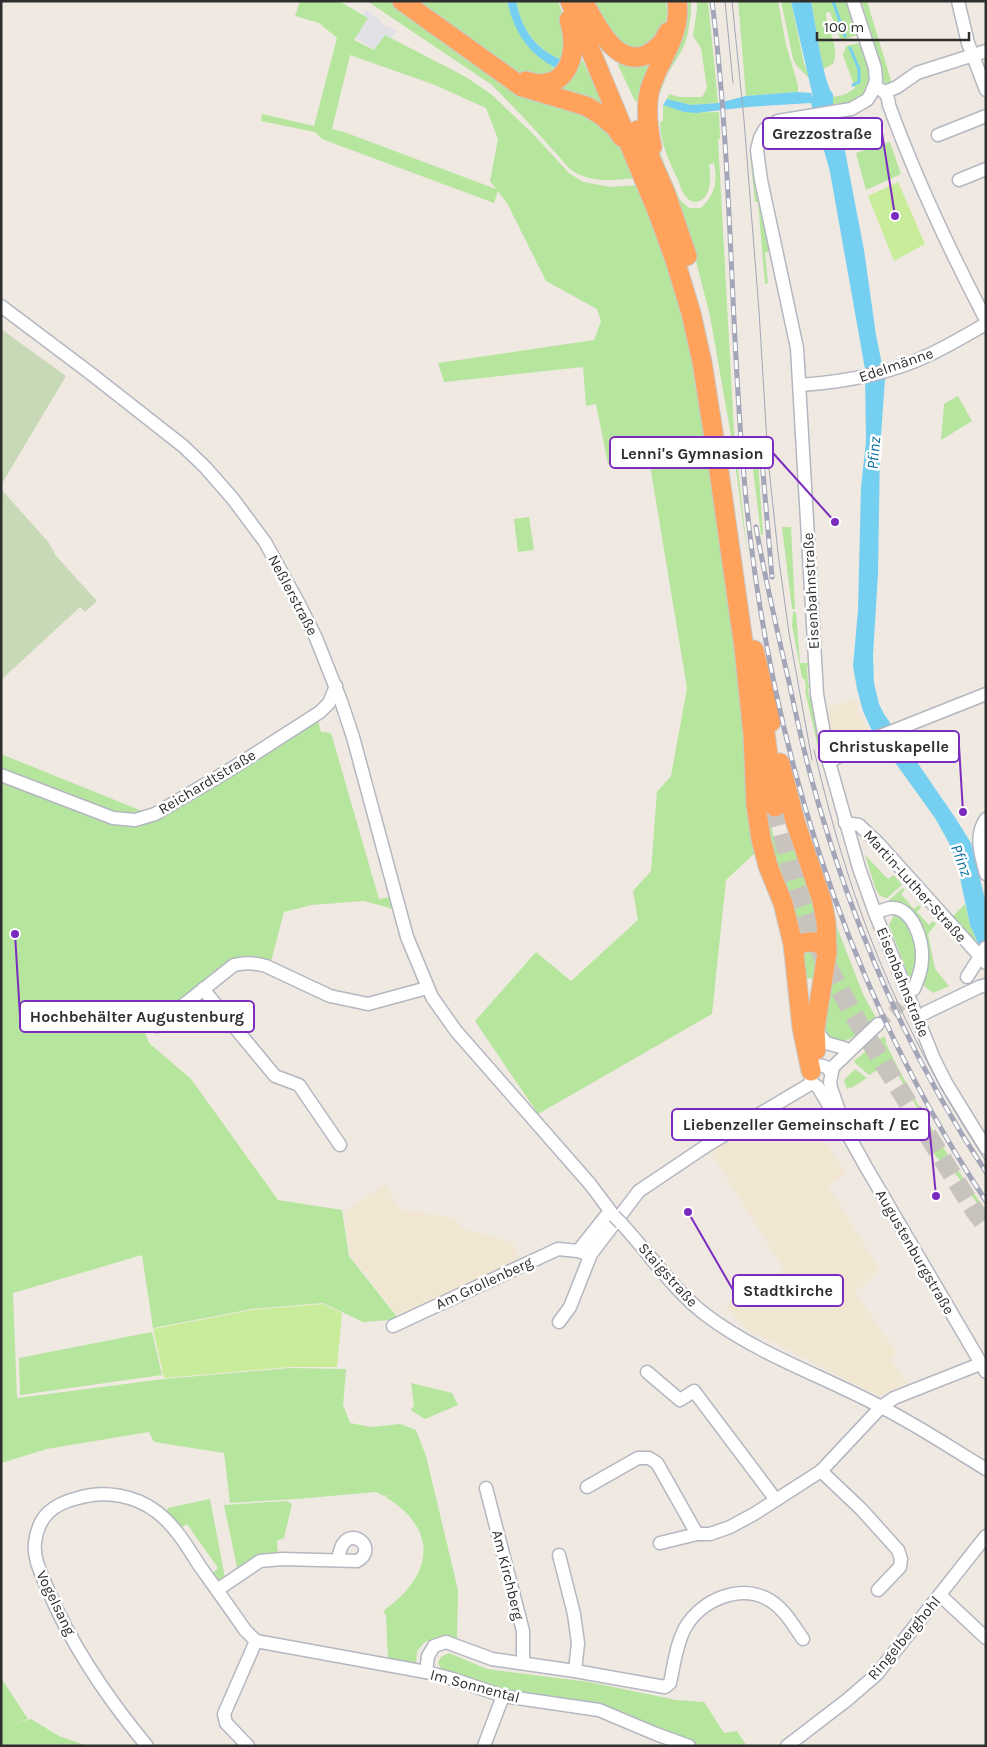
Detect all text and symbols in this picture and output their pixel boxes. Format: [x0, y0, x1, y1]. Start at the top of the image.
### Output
scale bar [817, 10, 970, 42]
text: 100 m [824, 18, 864, 36]
callout: Grezzostraße [763, 118, 882, 149]
text: Grezzostraße [772, 124, 872, 143]
street label: Edelmänne [857, 344, 935, 386]
water label: Pfinz [863, 436, 884, 470]
callout: Lenni's Gymnasion [610, 437, 773, 468]
text: Lenni's Gymnasion [620, 444, 764, 463]
street label: Eisenbahnstraße [799, 532, 823, 650]
street label: Neßlerstraße [264, 552, 322, 638]
callout: Christuskapelle [819, 731, 959, 762]
text: Christuskapelle [829, 737, 949, 756]
street label: Reichardtstraße [155, 746, 259, 818]
street label: Martin-Luther-Straße [860, 826, 970, 946]
water label: Pfinz [947, 842, 976, 879]
street label: Eisenbahnstraße [873, 924, 933, 1040]
callout: Hochbehälter Augustenburg [20, 1001, 254, 1032]
text: Hochbehälter Augustenburg [30, 1007, 244, 1026]
callout: Liebenzeller Gemeinschaft / EC [672, 1109, 929, 1140]
text: Liebenzeller Gemeinschaft / EC [683, 1115, 919, 1134]
street label: Augustenburgstraße [872, 1186, 958, 1318]
street label: Staigstraße [635, 1239, 701, 1311]
street label: Am Grollenberg [433, 1252, 536, 1313]
callout: Stadtkirche [733, 1275, 843, 1306]
text: Stadtkirche [743, 1281, 833, 1300]
street label: Am Kirchberg [488, 1528, 528, 1622]
street label: Vogelsang [33, 1568, 80, 1639]
street label: Ringelberghohl [864, 1592, 944, 1684]
street label: Im Sonnental [428, 1665, 522, 1707]

